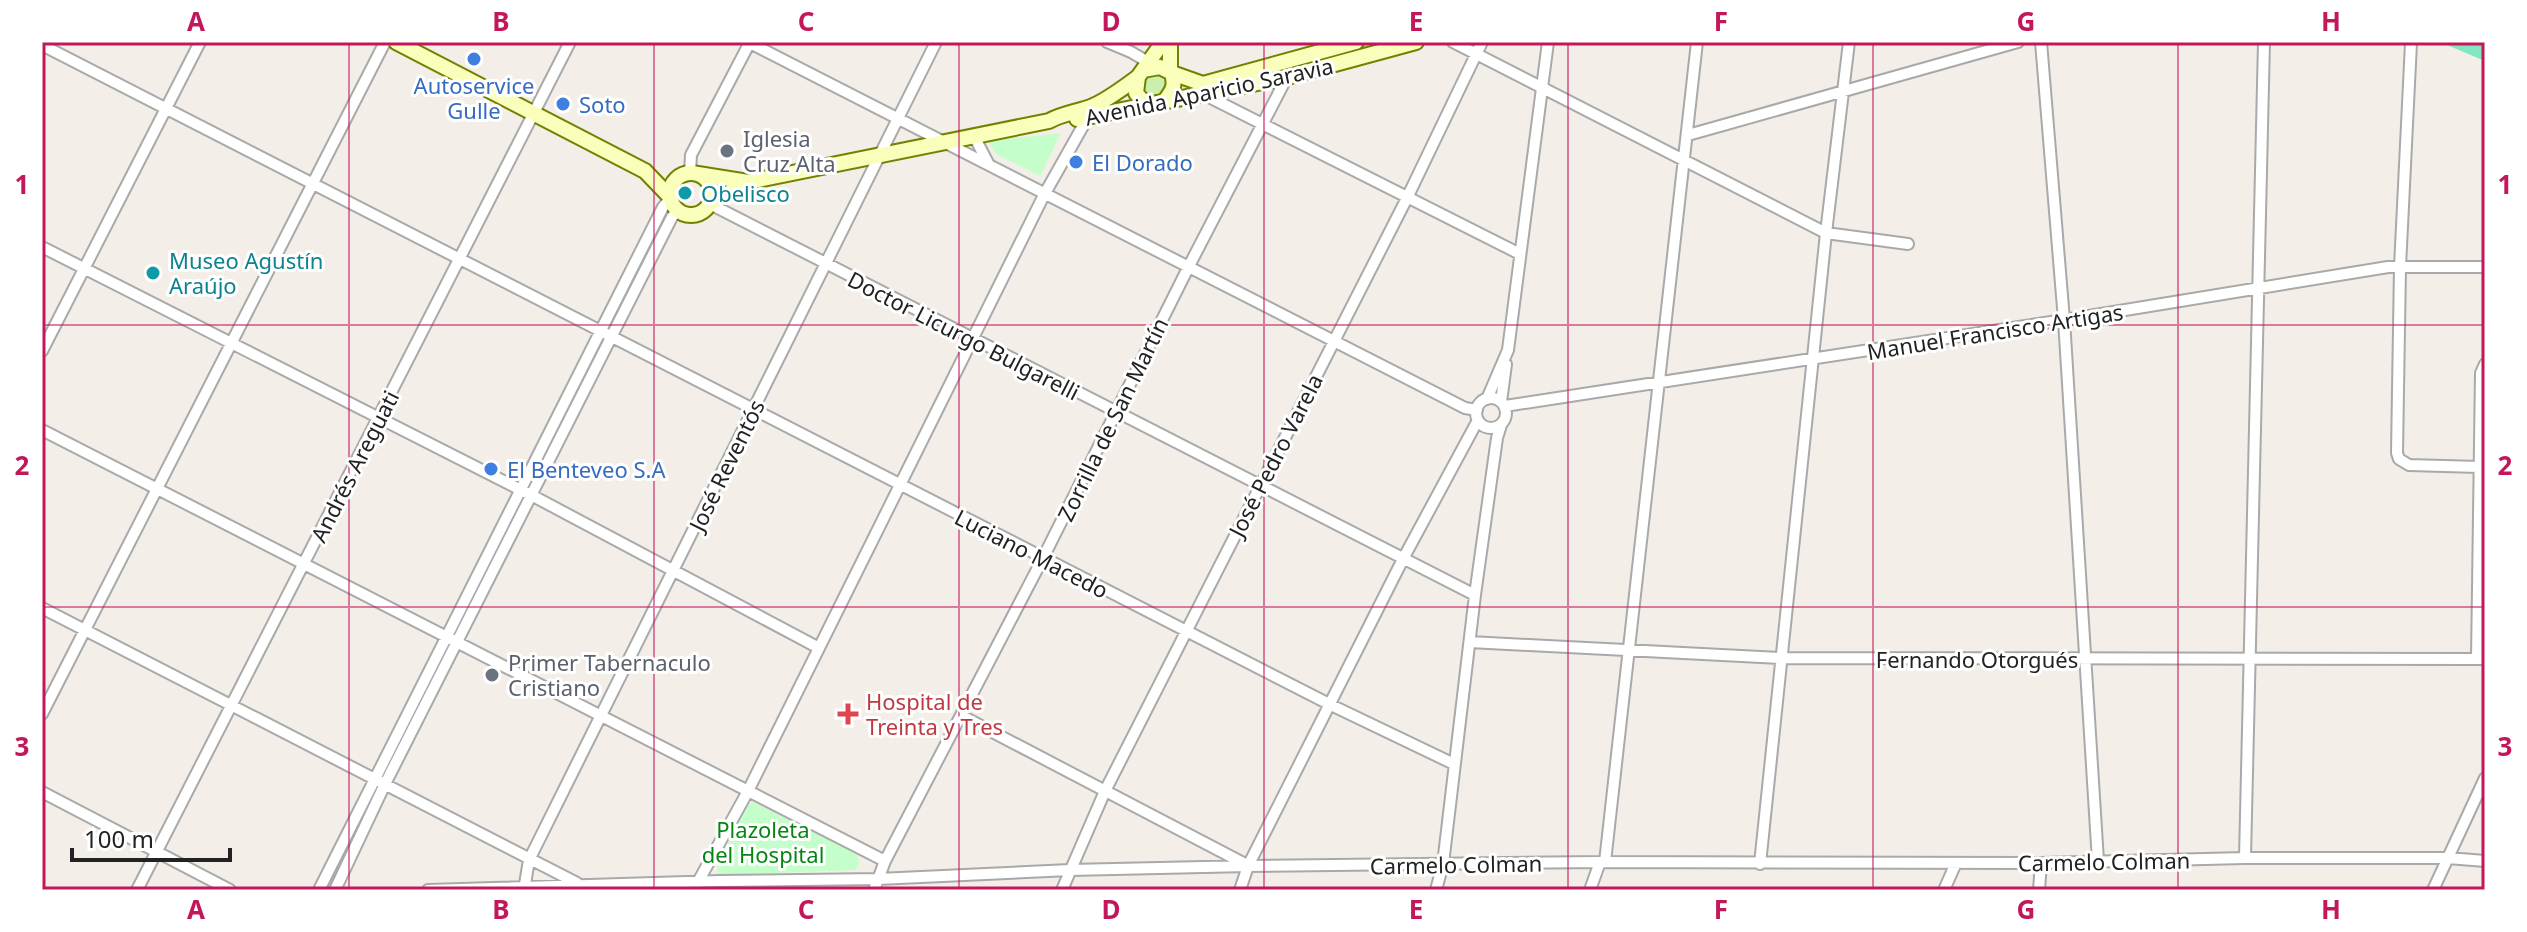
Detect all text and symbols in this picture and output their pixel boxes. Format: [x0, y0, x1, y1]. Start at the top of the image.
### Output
text: A [187, 3, 205, 39]
text: B [492, 3, 510, 39]
text: C [798, 3, 814, 39]
text: D [1101, 3, 1121, 39]
text: E [1409, 3, 1423, 39]
text: F [1714, 3, 1728, 39]
text: G [2017, 3, 2035, 39]
text: H [2321, 3, 2341, 39]
marker: Autoservice Gulle [465, 50, 483, 68]
street label: Avenida Aparicio Saravia [1082, 50, 1336, 132]
place label: Autoservice Gulle [414, 70, 534, 125]
place label: Soto [579, 89, 626, 119]
marker: Soto [554, 95, 572, 113]
place label: Iglesia Cruz Alta [743, 123, 836, 178]
marker: Iglesia Cruz Alta [718, 142, 736, 160]
place label: El Dorado [1092, 147, 1193, 177]
marker: El Dorado [1067, 153, 1085, 171]
text: 1 [15, 166, 29, 202]
text: 1 [2498, 166, 2512, 202]
place label: Obelisco [701, 178, 790, 208]
marker: Obelisco [676, 184, 694, 202]
place label: Museo Agustín Araújo [169, 245, 323, 300]
street label: Doctor Licurgo Bulgarelli [843, 263, 1085, 407]
marker: Museo Agustín Araújo [144, 264, 162, 282]
street label: Manuel Francisco Artigas [1865, 296, 2125, 366]
street label: Zorrilla de San Martín [1050, 312, 1174, 526]
street label: José Pedro Varela [1220, 368, 1329, 543]
street label: Andrés Areguati [303, 385, 405, 547]
street label: José Reventós [680, 394, 771, 537]
text: 2 [15, 447, 30, 483]
text: 2 [2498, 447, 2513, 483]
place label: El Benteveo S.A [507, 454, 666, 484]
marker: El Benteveo S.A [482, 460, 500, 478]
street label: Luciano Macedo [950, 501, 1114, 605]
street label: Fernando Otorgués [1876, 644, 2078, 674]
place label: Primer Tabernaculo Cristiano [508, 647, 711, 702]
marker: Primer Tabernaculo Cristiano [483, 666, 501, 684]
place label: Hospital de Treinta y Tres [866, 686, 1003, 741]
marker: Hospital de Treinta y Tres [837, 703, 859, 725]
text: 3 [15, 728, 29, 764]
text: 3 [2498, 728, 2512, 764]
scale bar [72, 812, 230, 862]
park label: Plazoleta del Hospital [702, 814, 824, 869]
text: 100 m [84, 822, 154, 855]
street label: Carmelo Colman [2018, 844, 2190, 878]
street label: Carmelo Colman [1370, 847, 1542, 881]
text: A [187, 891, 205, 927]
text: B [492, 891, 510, 927]
text: C [798, 891, 814, 927]
text: D [1101, 891, 1121, 927]
text: E [1409, 891, 1423, 927]
text: F [1714, 891, 1728, 927]
text: G [2017, 891, 2035, 927]
text: H [2321, 891, 2341, 927]

